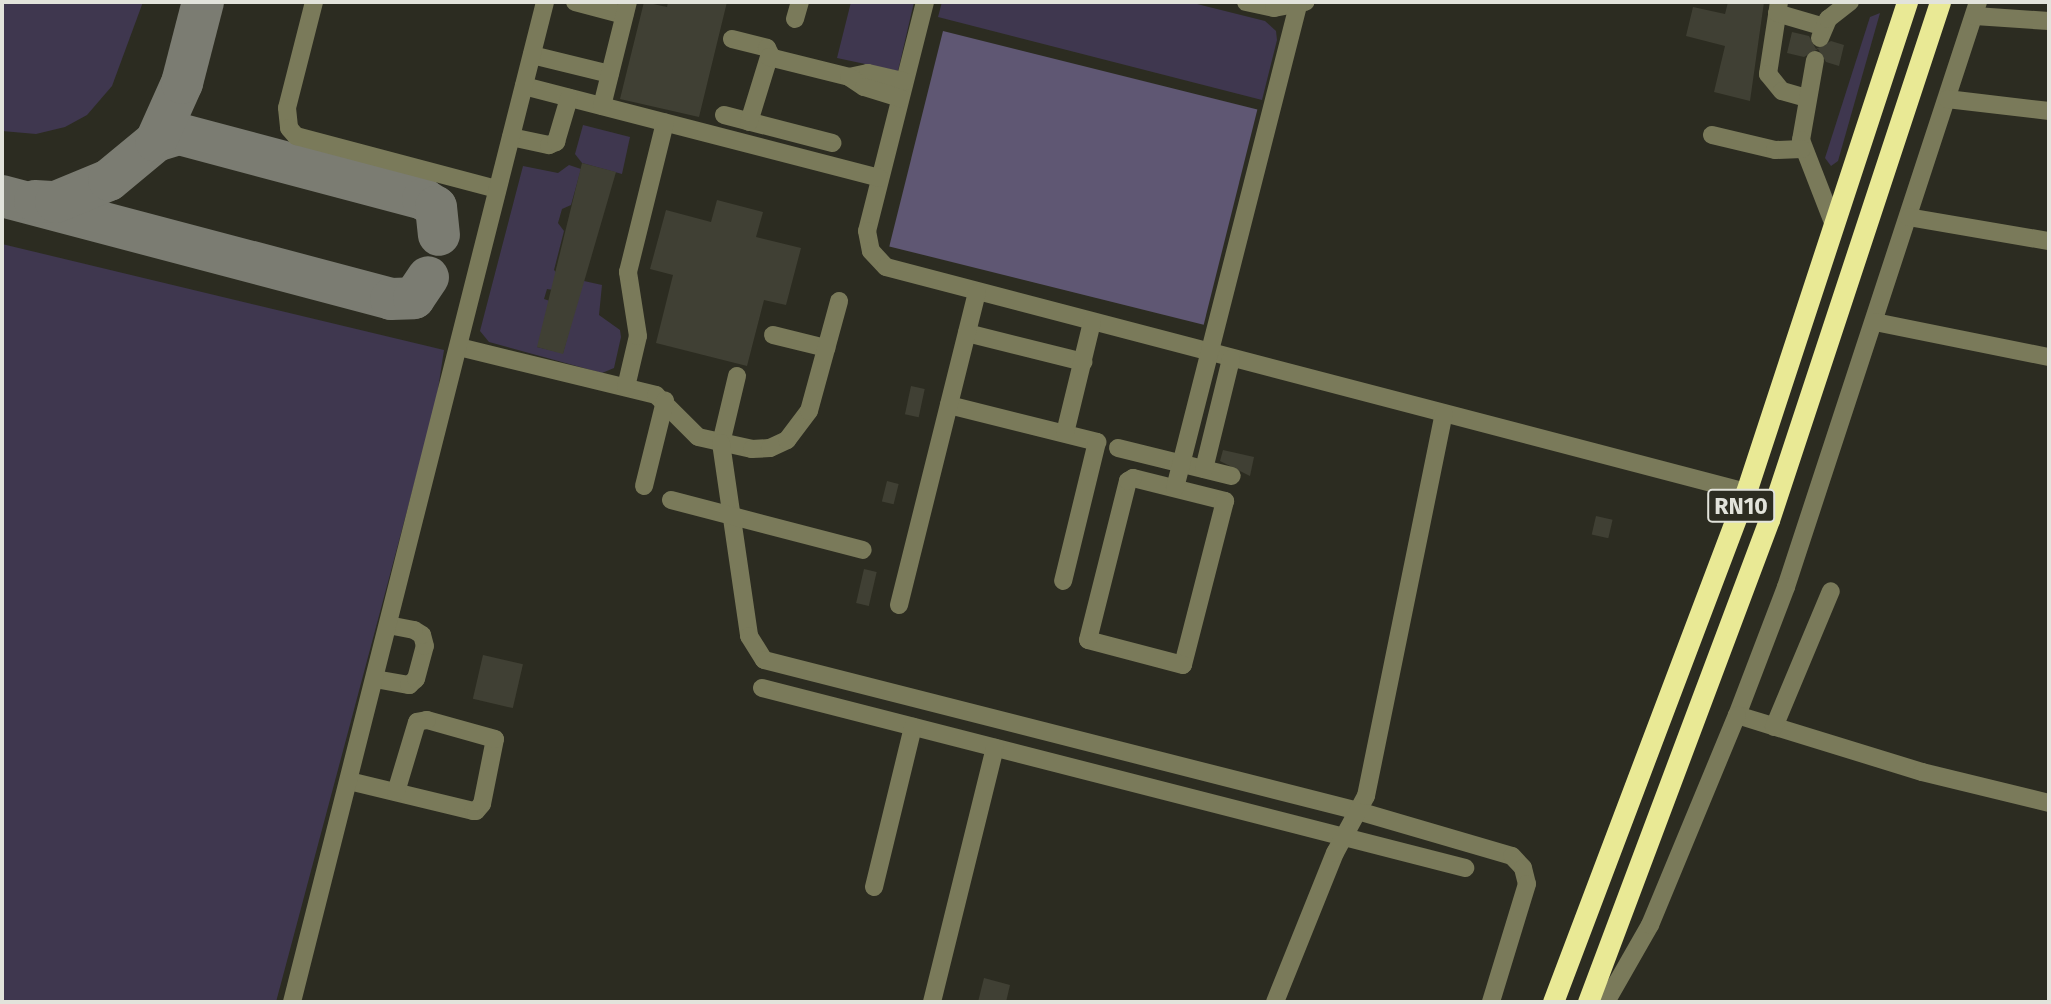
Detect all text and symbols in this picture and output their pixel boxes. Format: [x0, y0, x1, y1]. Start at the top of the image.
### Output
road number: RN10 [1706, 486, 1776, 526]

